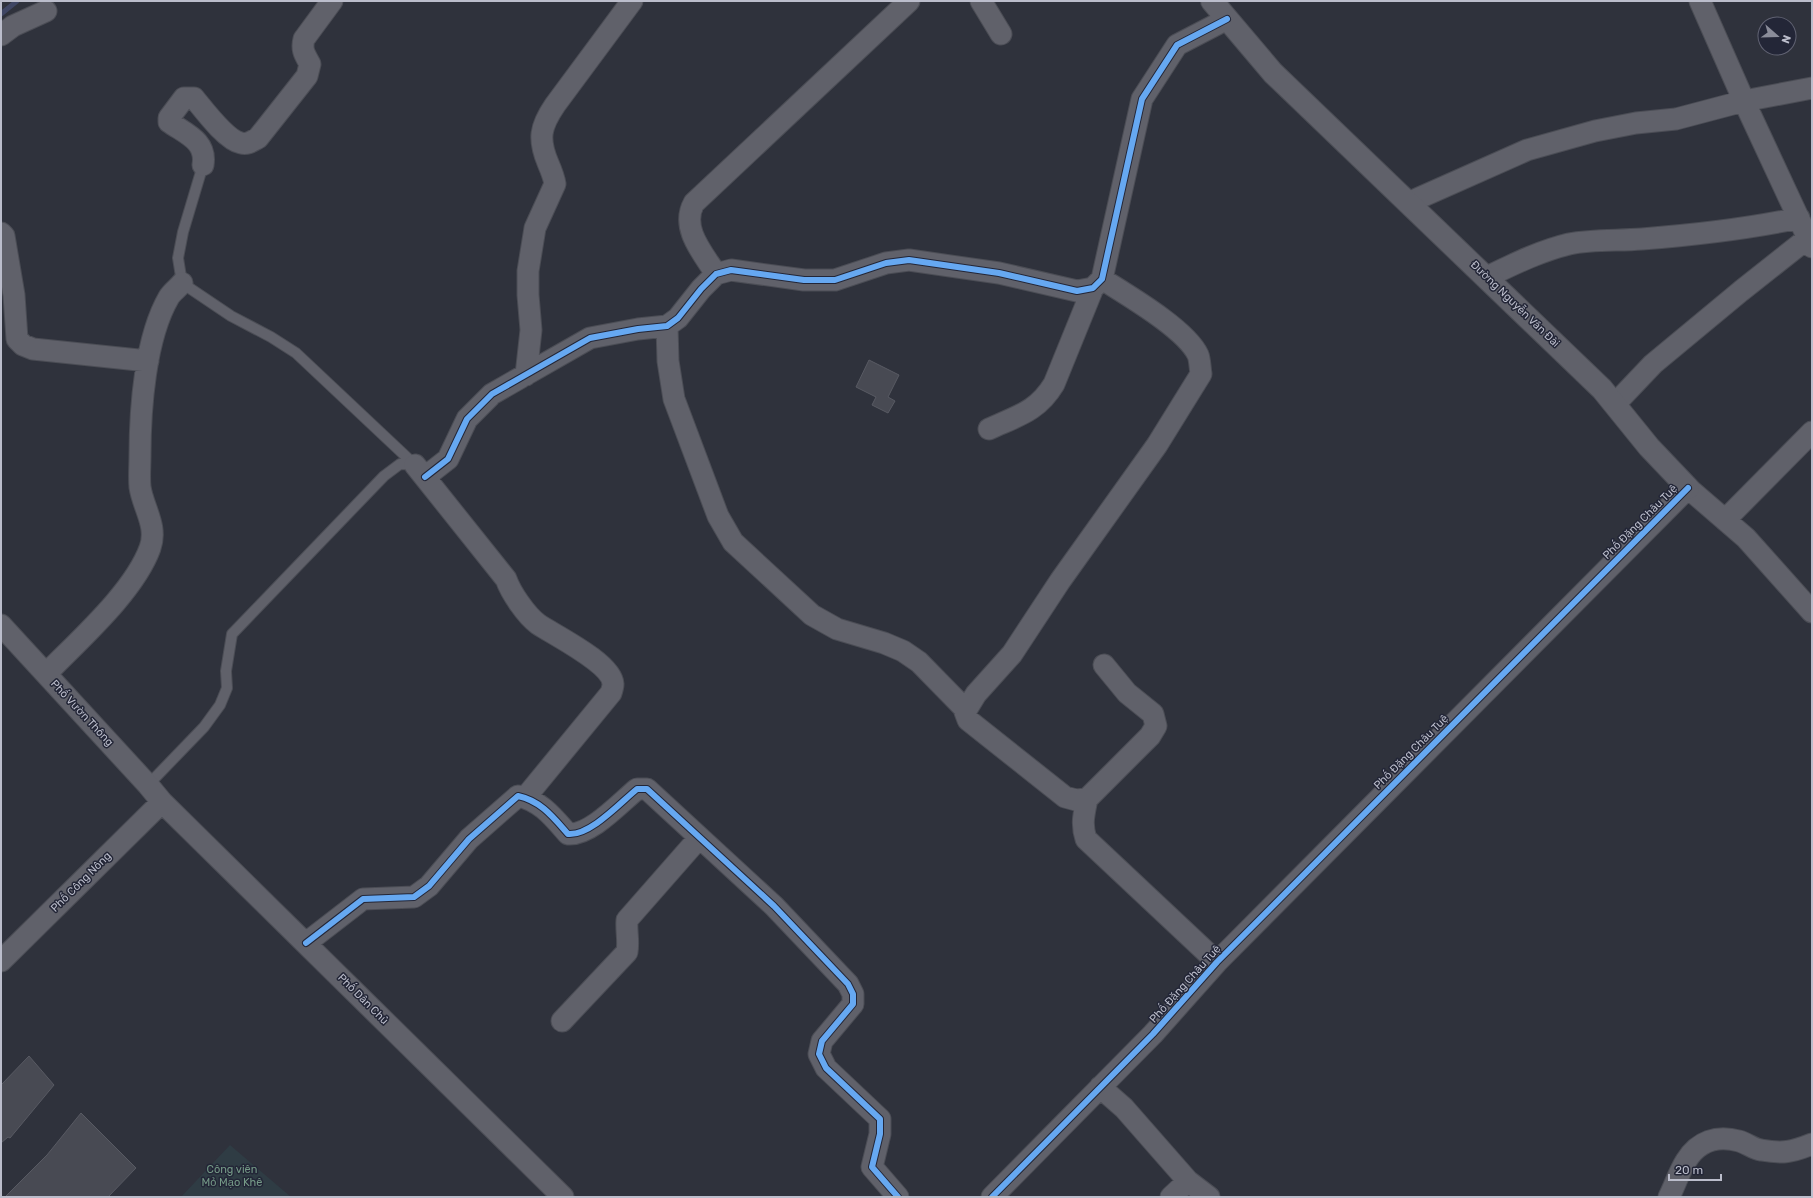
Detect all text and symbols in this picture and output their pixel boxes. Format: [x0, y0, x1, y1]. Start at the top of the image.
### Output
north arrow [1757, 16, 1797, 56]
text: N [1778, 33, 1793, 45]
street label: Đường Nguyễn Văn Đài [1468, 258, 1562, 350]
street label: Phố Đặng Châu Tuệ [1599, 481, 1680, 562]
street label: Phố Vườn Thông [48, 676, 117, 749]
street label: Phố Đặng Châu Tuệ [1370, 711, 1451, 792]
street label: Phố Công Nông [47, 848, 114, 915]
street label: Phố Đặng Châu Tuệ [1146, 942, 1223, 1025]
street label: Phố Dân Chủ [335, 970, 392, 1027]
scale bar [1669, 1156, 1721, 1182]
park label: Công viên Mỏ Mạo Khê [202, 1163, 262, 1189]
text: 20 m [1675, 1163, 1703, 1177]

